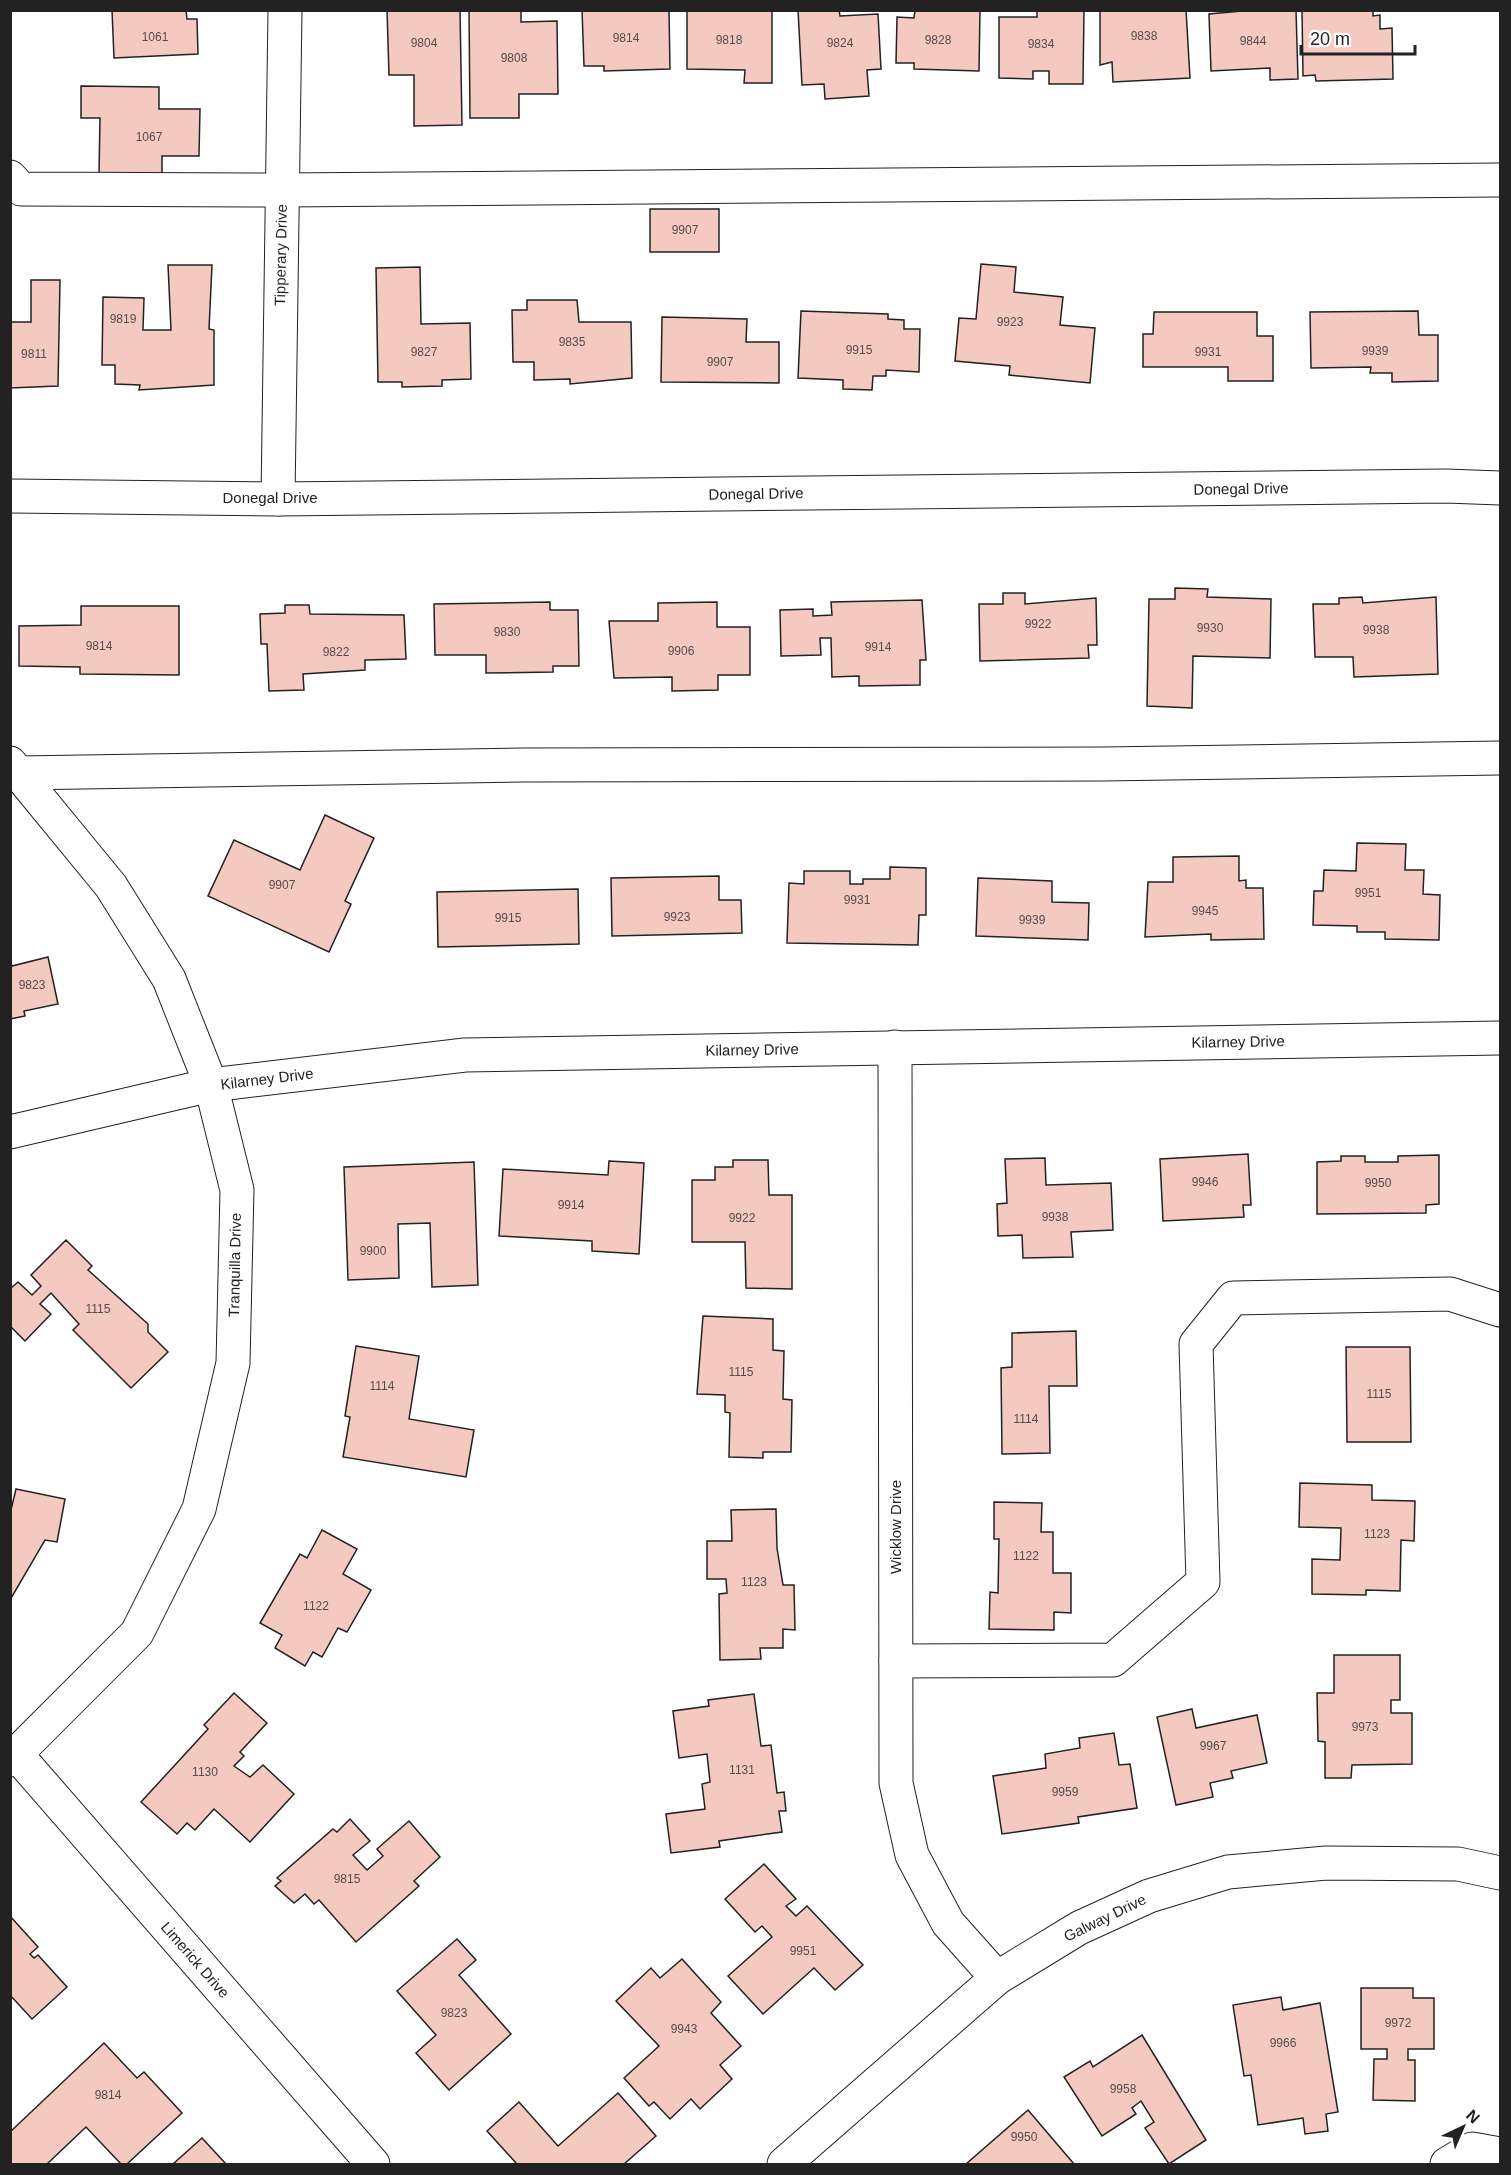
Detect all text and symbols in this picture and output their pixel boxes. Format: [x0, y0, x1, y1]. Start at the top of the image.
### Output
scale bar [1301, 18, 1415, 56]
house number: 9838 [1131, 29, 1158, 43]
text: 20 m [1310, 29, 1350, 49]
house number: 1061 [142, 30, 169, 44]
house number: 9814 [613, 31, 640, 45]
house number: 9818 [716, 33, 743, 47]
house number: 9828 [925, 33, 952, 47]
house number: 9844 [1240, 34, 1267, 48]
house number: 9804 [411, 36, 438, 50]
house number: 9824 [827, 36, 854, 50]
house number: 9834 [1028, 37, 1055, 51]
house number: 9808 [501, 51, 528, 65]
house number: 1067 [136, 130, 163, 144]
street label: Tipperary Drive [271, 204, 290, 306]
house number: 9907 [672, 223, 699, 237]
house number: 9819 [110, 312, 137, 326]
house number: 9923 [997, 315, 1024, 329]
house number: 9835 [559, 335, 586, 349]
house number: 9915 [846, 343, 873, 357]
house number: 9939 [1362, 344, 1389, 358]
house number: 9827 [411, 345, 438, 359]
house number: 9931 [1195, 345, 1222, 359]
house number: 9811 [21, 347, 47, 361]
house number: 9907 [707, 355, 734, 369]
street label: Donegal Drive [1193, 479, 1289, 498]
street label: Donegal Drive [708, 484, 804, 503]
street label: Donegal Drive [222, 489, 318, 506]
house number: 9922 [1025, 617, 1052, 631]
house number: 9930 [1197, 621, 1224, 635]
house number: 9938 [1363, 623, 1390, 637]
house number: 9830 [494, 625, 521, 639]
house number: 9814 [86, 639, 113, 653]
house number: 9914 [865, 640, 892, 654]
house number: 9906 [668, 644, 695, 658]
house number: 9822 [323, 645, 350, 659]
house number: 9907 [269, 878, 296, 892]
house number: 9951 [1355, 886, 1382, 900]
house number: 9931 [844, 893, 871, 907]
house number: 9945 [1192, 904, 1219, 918]
house number: 9923 [664, 910, 691, 924]
house number: 9915 [495, 911, 522, 925]
house number: 9939 [1019, 913, 1046, 927]
house number: 9823 [19, 978, 46, 992]
street label: Kilarney Drive [1191, 1032, 1285, 1051]
street label: Kilarney Drive [705, 1040, 799, 1059]
street label: Kilarney Drive [220, 1064, 314, 1093]
house number: 9946 [1192, 1175, 1219, 1189]
house number: 9950 [1365, 1176, 1392, 1190]
house number: 9914 [558, 1198, 585, 1212]
house number: 9938 [1042, 1210, 1069, 1224]
house number: 9922 [729, 1211, 756, 1225]
street label: Tranquilla Drive [225, 1213, 244, 1317]
house number: 9900 [360, 1244, 387, 1258]
house number: 1115 [86, 1302, 111, 1316]
house number: 1115 [729, 1365, 754, 1379]
house number: 1114 [370, 1379, 395, 1393]
house number: 1115 [1367, 1387, 1392, 1401]
house number: 1114 [1014, 1412, 1039, 1426]
street label: Wicklow Drive [887, 1480, 904, 1574]
house number: 1123 [1364, 1527, 1390, 1541]
house number: 1122 [1013, 1549, 1039, 1563]
house number: 1123 [741, 1575, 767, 1589]
house number: 1122 [303, 1599, 329, 1613]
house number: 9973 [1352, 1720, 1379, 1734]
house number: 9967 [1200, 1739, 1227, 1753]
house number: 1131 [729, 1763, 755, 1777]
house number: 1130 [192, 1765, 218, 1779]
house number: 9959 [1052, 1785, 1079, 1799]
house number: 9815 [334, 1872, 361, 1886]
street label: Galway Drive [1061, 1890, 1149, 1945]
street label: Limerick Drive [158, 1918, 233, 2001]
house number: 9951 [790, 1944, 817, 1958]
house number: 9823 [441, 2006, 468, 2020]
house number: 9972 [1385, 2016, 1412, 2030]
house number: 9943 [671, 2022, 698, 2036]
house number: 9966 [1270, 2036, 1297, 2050]
house number: 9958 [1110, 2082, 1137, 2096]
house number: 9814 [95, 2088, 122, 2102]
north arrow [1433, 2097, 1493, 2157]
text: N [1463, 2106, 1483, 2127]
house number: 9950 [1011, 2130, 1038, 2144]

